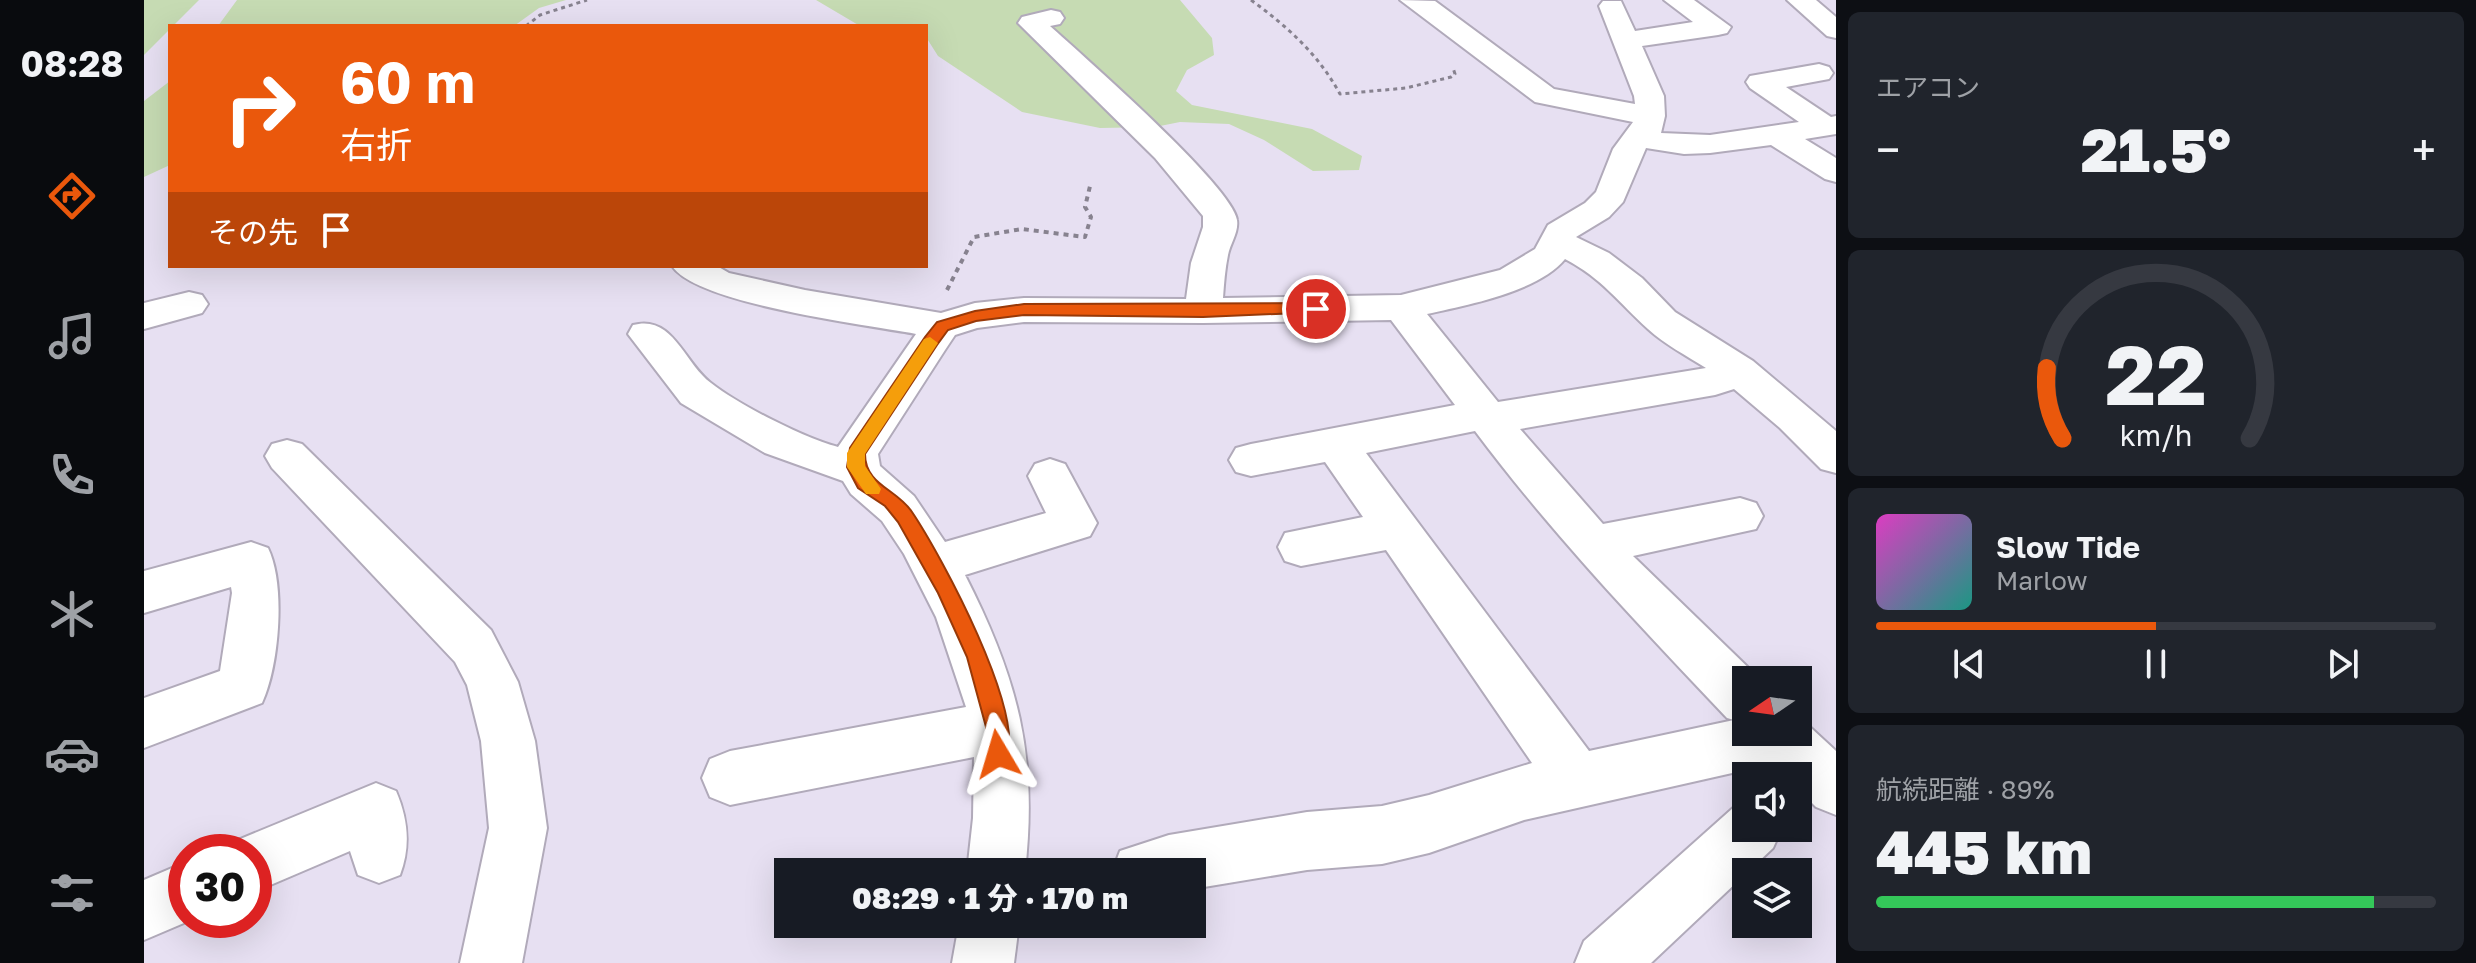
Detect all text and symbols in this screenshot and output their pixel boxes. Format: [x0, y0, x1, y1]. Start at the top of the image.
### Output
text: 08:28 [21, 42, 123, 85]
text: 60 m [340, 48, 475, 115]
icon: right [208, 56, 312, 160]
text: エアコン [1876, 72, 1980, 103]
text: 21.5° [2081, 113, 2231, 185]
text: 右折 [340, 123, 412, 166]
text: − [1876, 123, 1900, 176]
text: + [2412, 123, 2436, 176]
icon: directions [44, 168, 100, 224]
icon: arrive [314, 208, 358, 252]
text: その先 [208, 214, 298, 250]
pin [1282, 275, 1350, 343]
icon: arrive [1294, 287, 1338, 331]
icon: music [44, 308, 100, 364]
text: 22 [2105, 322, 2207, 422]
text: km/h [2120, 418, 2192, 452]
icon: phone [44, 447, 100, 503]
text: Slow Tide [1996, 529, 2140, 565]
text: Marlow [1996, 565, 2088, 596]
icon: climate [44, 586, 100, 642]
icon: previous [1947, 642, 1991, 686]
icon: pause [2134, 642, 2178, 686]
icon: next [2321, 642, 2365, 686]
north arrow [1732, 666, 1812, 746]
map controls [1732, 666, 1812, 938]
position arrow [956, 712, 1040, 796]
icon: car [44, 726, 100, 782]
button: sound [1732, 762, 1812, 842]
text: 航続距離 · 89% [1876, 774, 2054, 805]
text: 445 km [1876, 815, 2092, 887]
speed limit sign: 30 [168, 834, 272, 938]
button: layers [1732, 858, 1812, 938]
icon: filters [44, 865, 100, 921]
text: 08:29 · 1 分 · 170 m [852, 880, 1128, 916]

